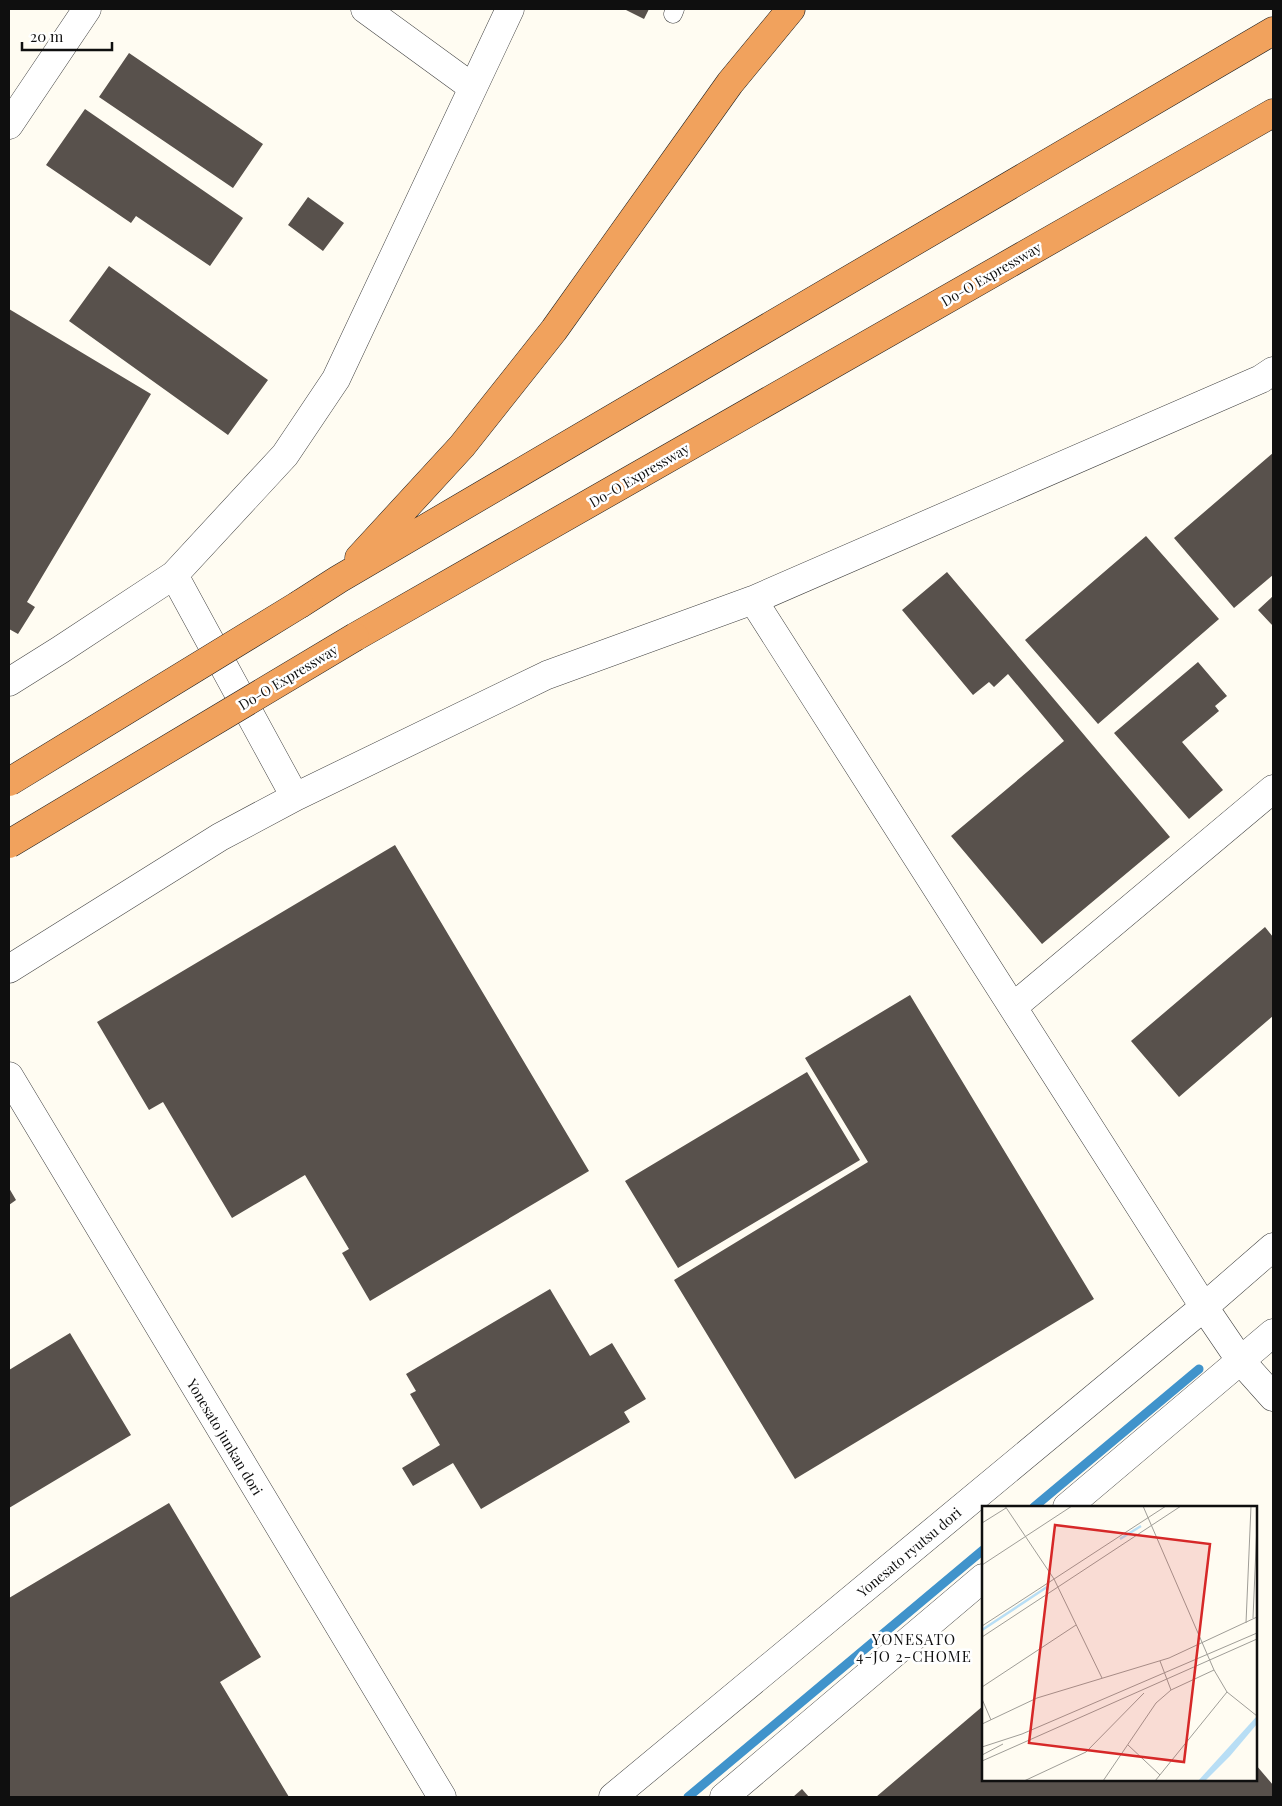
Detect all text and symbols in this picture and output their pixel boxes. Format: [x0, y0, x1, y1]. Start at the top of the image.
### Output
scale bar [22, 20, 112, 52]
text: 20 m [30, 26, 64, 46]
street label: Do-O Expressway [937, 238, 1045, 310]
street label: Do-O Expressway [585, 439, 693, 511]
street label: Do-O Expressway [235, 640, 341, 714]
street label: Yonesato junkan dori [182, 1374, 267, 1499]
street label: Yonesato ryutsu dori [852, 1503, 965, 1602]
inset map [982, 1506, 1257, 1781]
district label: YONESATO 4-JO 2-CHOME [856, 1629, 972, 1666]

